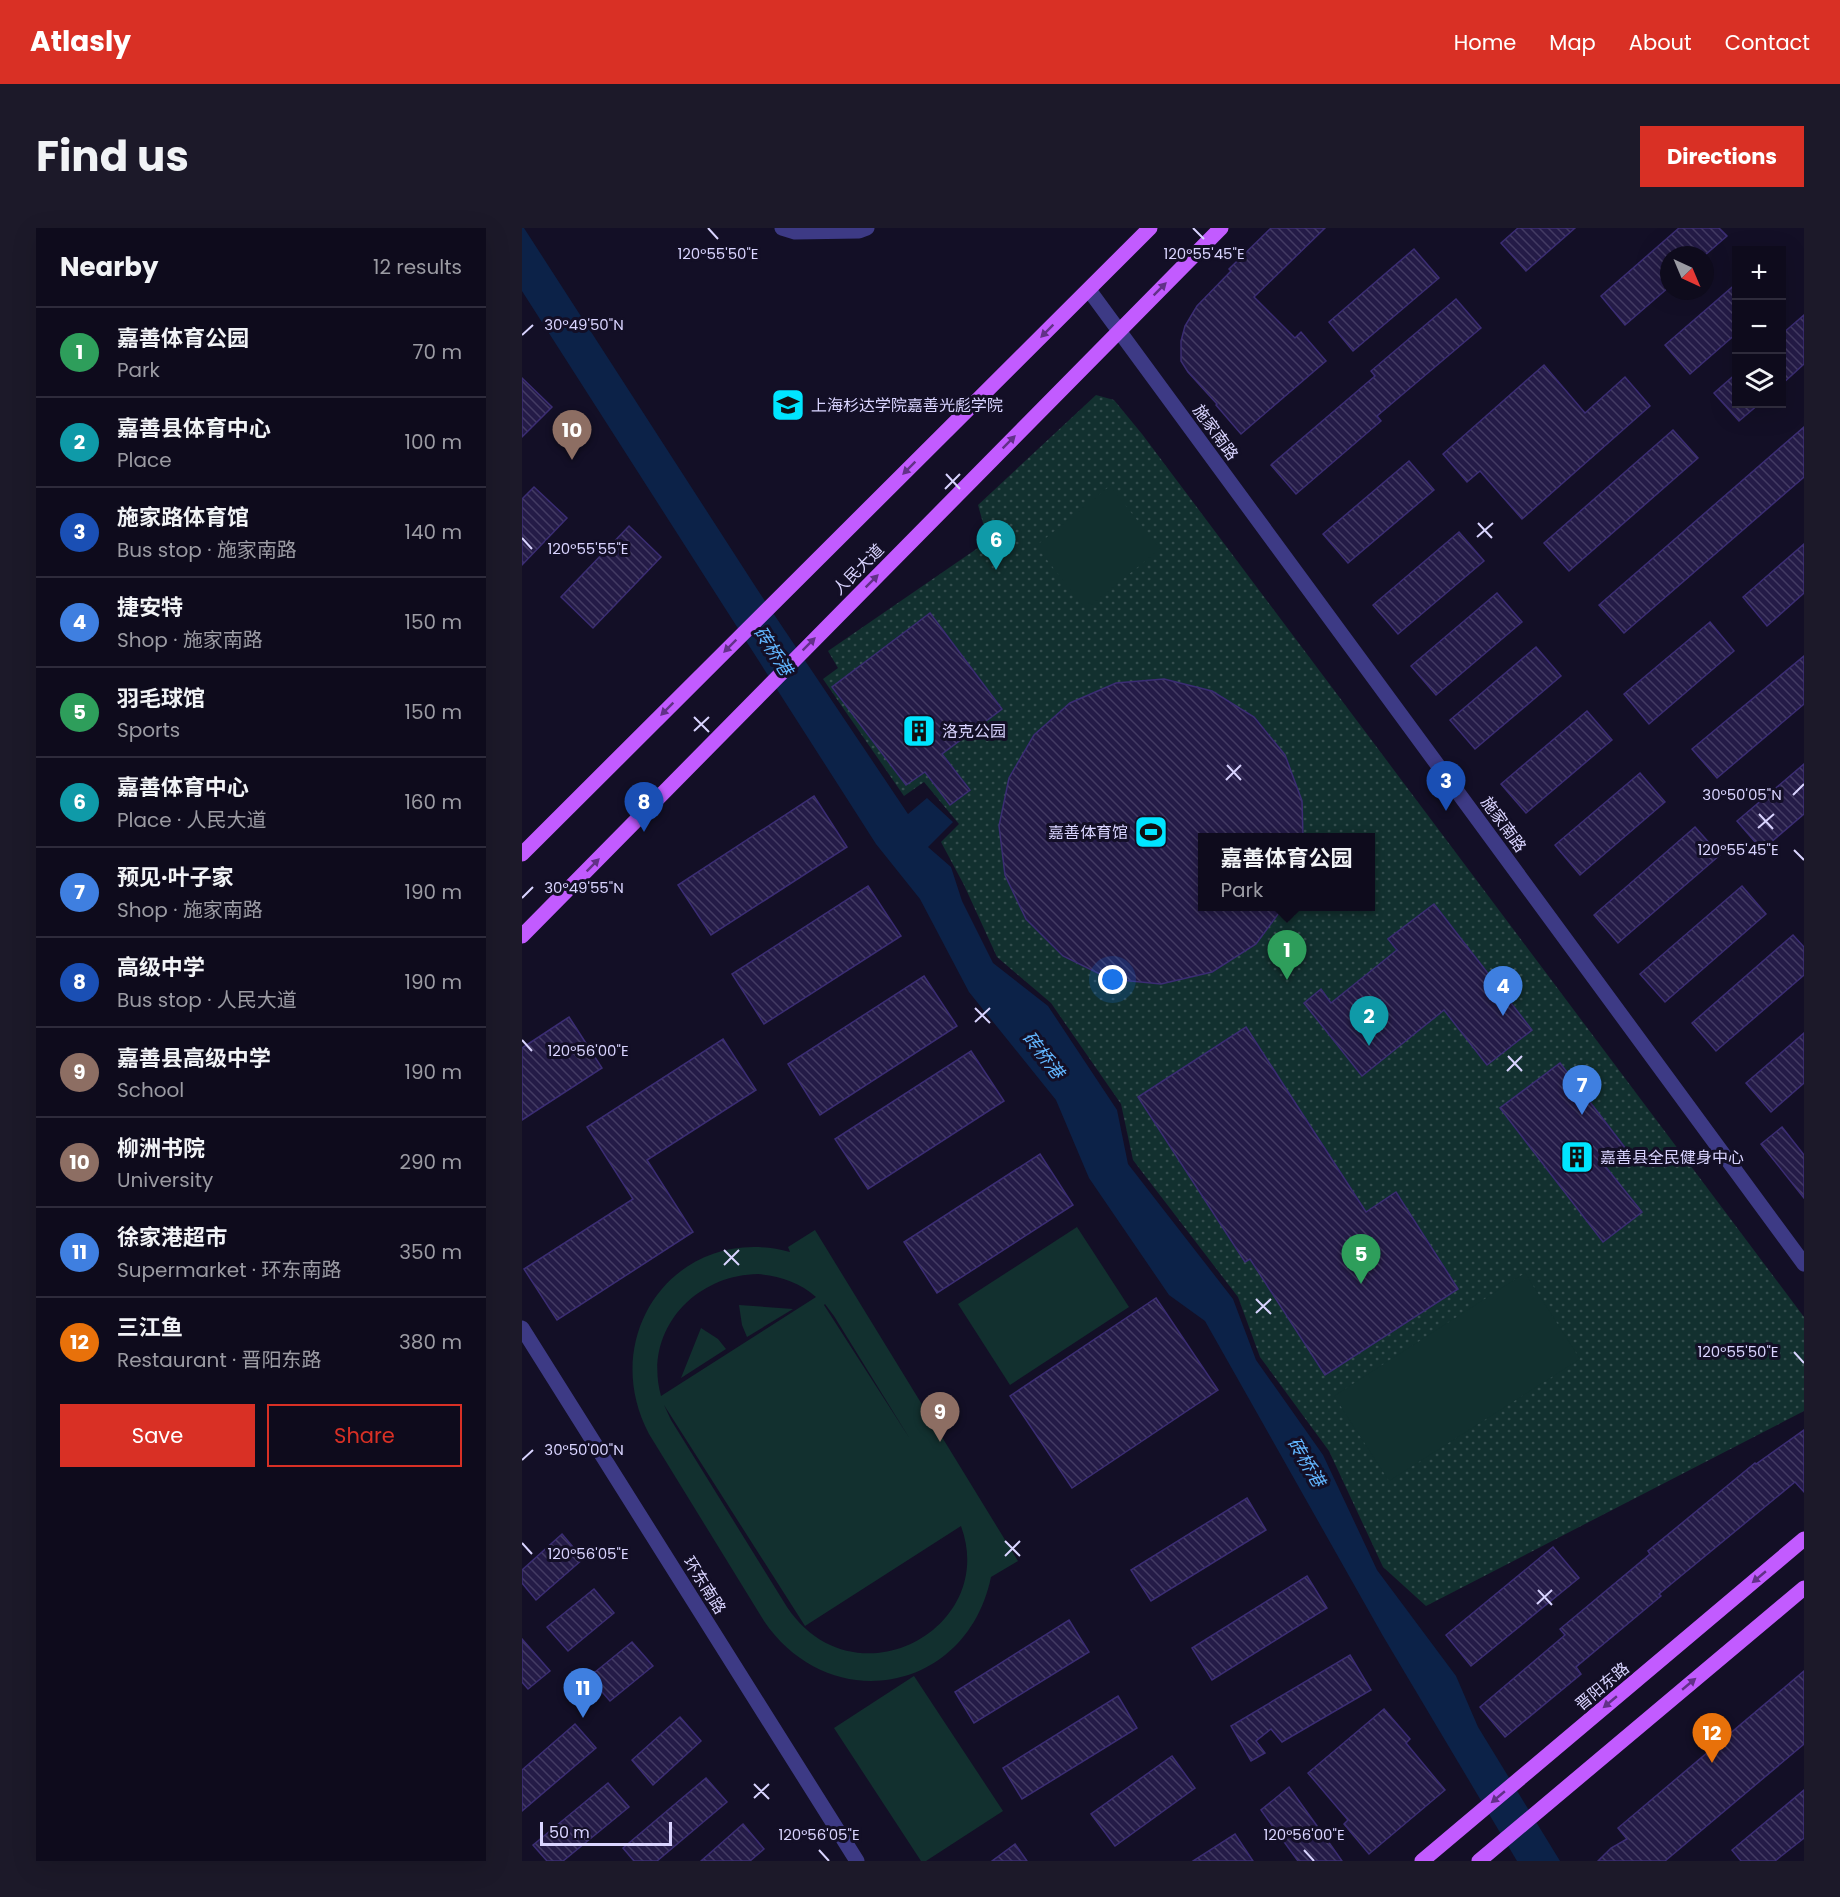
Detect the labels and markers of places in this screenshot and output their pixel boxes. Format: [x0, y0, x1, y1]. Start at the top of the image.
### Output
school or university icon: 上海杉达学院嘉善光彪学院 [770, 387, 806, 423]
place label: 上海杉达学院嘉善光彪学院 [811, 394, 1003, 417]
pin: 10 [553, 410, 592, 460]
pin: 6 [976, 520, 1016, 570]
building icon: 洛克公园 [901, 713, 937, 749]
place label: 洛克公园 [942, 720, 1006, 743]
pin: 3 [1426, 762, 1466, 811]
pin: 8 [624, 782, 664, 832]
sports icon: 嘉善体育馆 [1133, 814, 1169, 850]
place label: 嘉善体育馆 [1048, 821, 1128, 844]
pin: 1 [1268, 930, 1306, 980]
pin: 4 [1484, 966, 1522, 1016]
pin: 2 [1350, 996, 1388, 1046]
pin: 7 [1562, 1066, 1602, 1115]
building icon: 嘉善县全民健身中心 [1559, 1139, 1595, 1175]
place label: 嘉善县全民健身中心 [1600, 1146, 1744, 1169]
pin: 5 [1342, 1234, 1380, 1284]
pin: 9 [920, 1392, 960, 1442]
pin: 11 [564, 1668, 602, 1718]
pin: 12 [1692, 1714, 1732, 1763]

